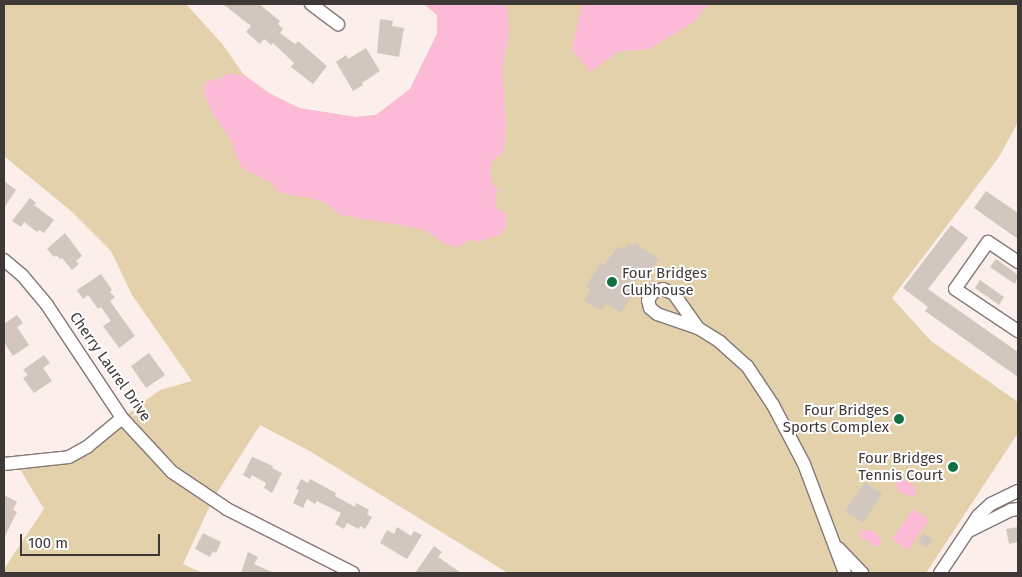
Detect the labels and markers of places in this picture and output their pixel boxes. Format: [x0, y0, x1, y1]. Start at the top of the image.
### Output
place label: Four Bridges Clubhouse [622, 264, 707, 299]
marker: Four Bridges Clubhouse [606, 276, 618, 288]
place label: Four Bridges Sports Complex [783, 401, 889, 436]
marker: Four Bridges Sports Complex [893, 413, 905, 425]
place label: Four Bridges Tennis Court [858, 449, 943, 484]
marker: Four Bridges Tennis Court [947, 461, 959, 473]

